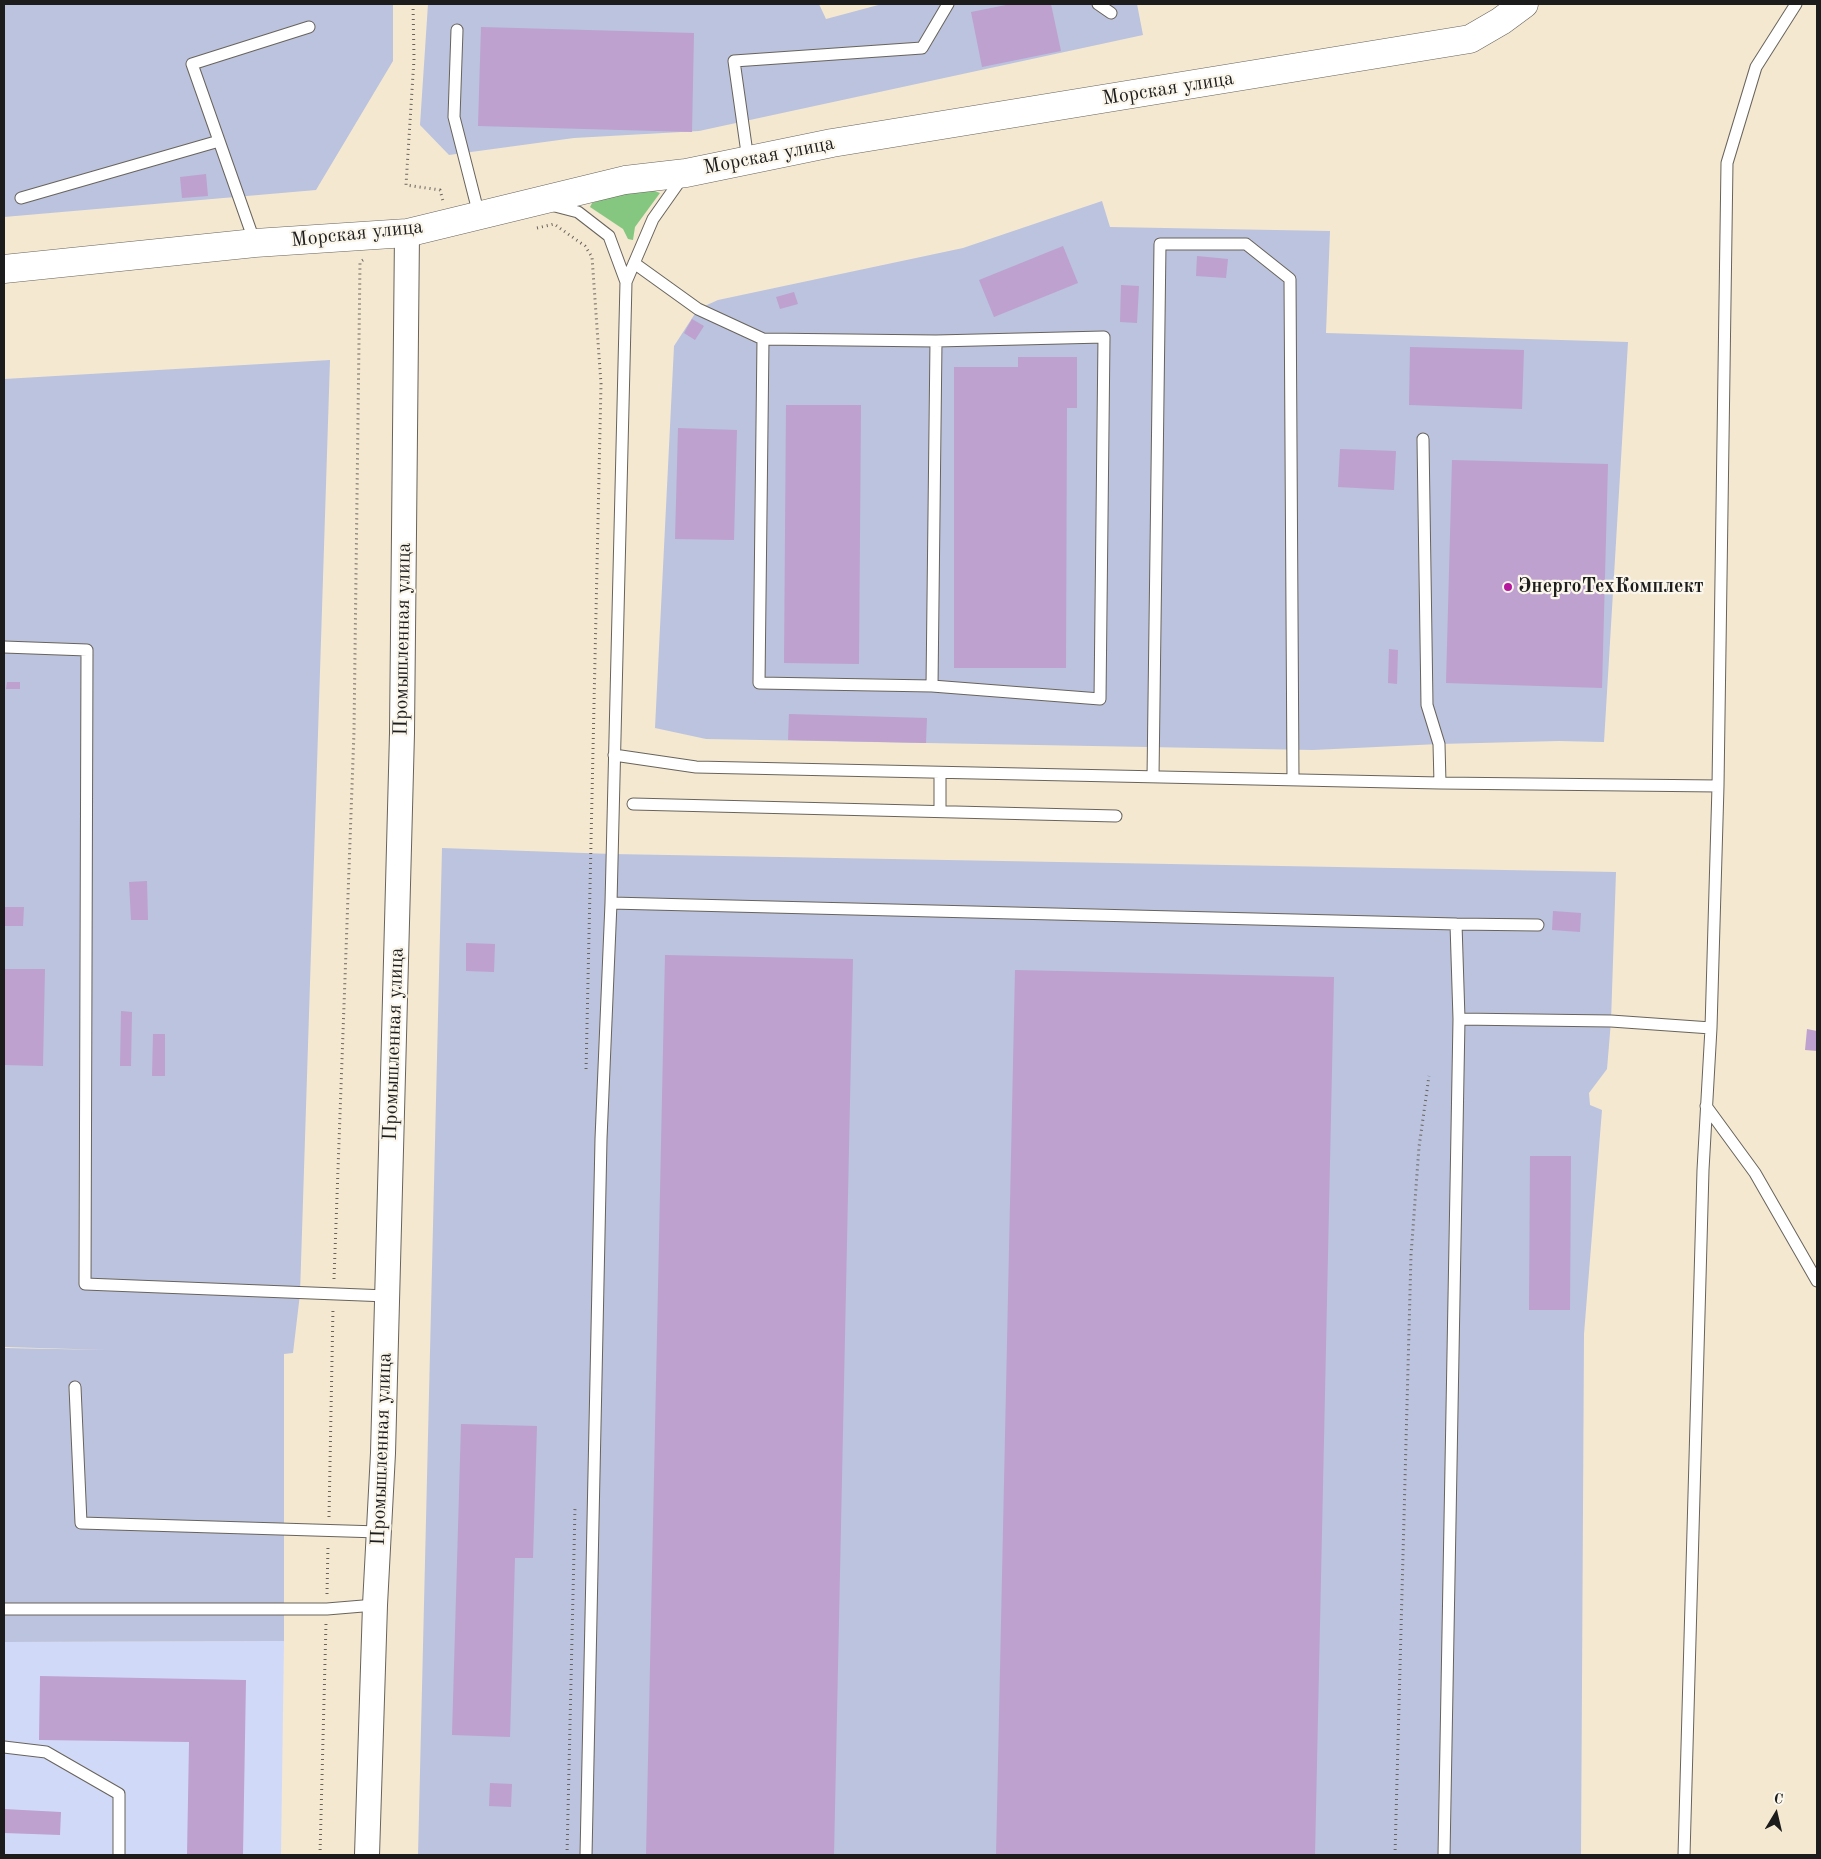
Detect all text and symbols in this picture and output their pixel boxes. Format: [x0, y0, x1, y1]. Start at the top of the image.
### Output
street label: Морская улица [1101, 67, 1235, 111]
street label: Морская улица [702, 132, 836, 180]
street label: Морская улица [290, 215, 424, 253]
street label: Промышленная улица [389, 542, 417, 736]
place label: ЭнергоТехКомплект [1518, 575, 1704, 599]
marker: ЭнергоТехКомплект [1502, 581, 1514, 593]
street label: Промышленная улица [379, 947, 409, 1141]
street label: Промышленная улица [367, 1352, 397, 1546]
north arrow [1751, 1789, 1801, 1839]
text: С [1773, 1792, 1784, 1807]

